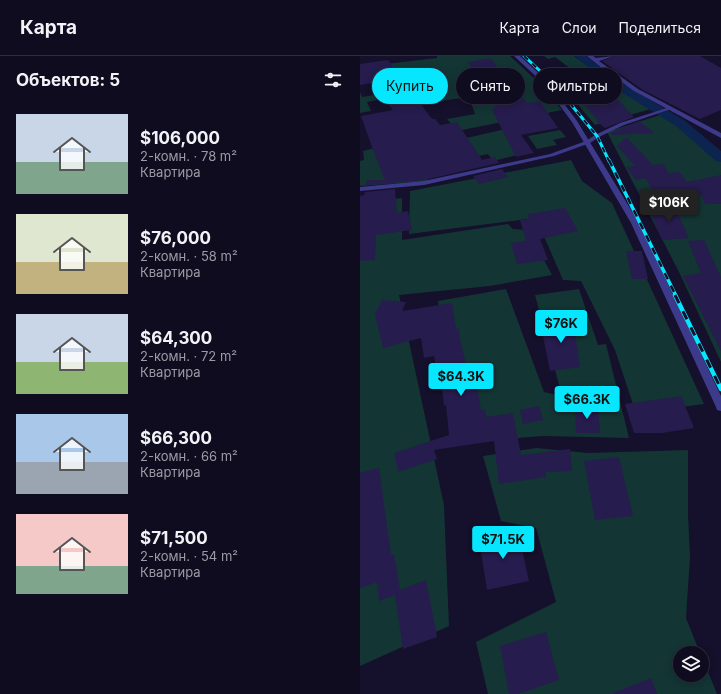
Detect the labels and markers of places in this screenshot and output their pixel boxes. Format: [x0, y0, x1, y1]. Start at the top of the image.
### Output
pin: $106K [641, 189, 697, 223]
pin: $76K [537, 310, 585, 344]
pin: $64.3K [428, 363, 494, 397]
pin: $66.3K [554, 386, 620, 420]
pin: $71.5K [470, 526, 536, 560]

